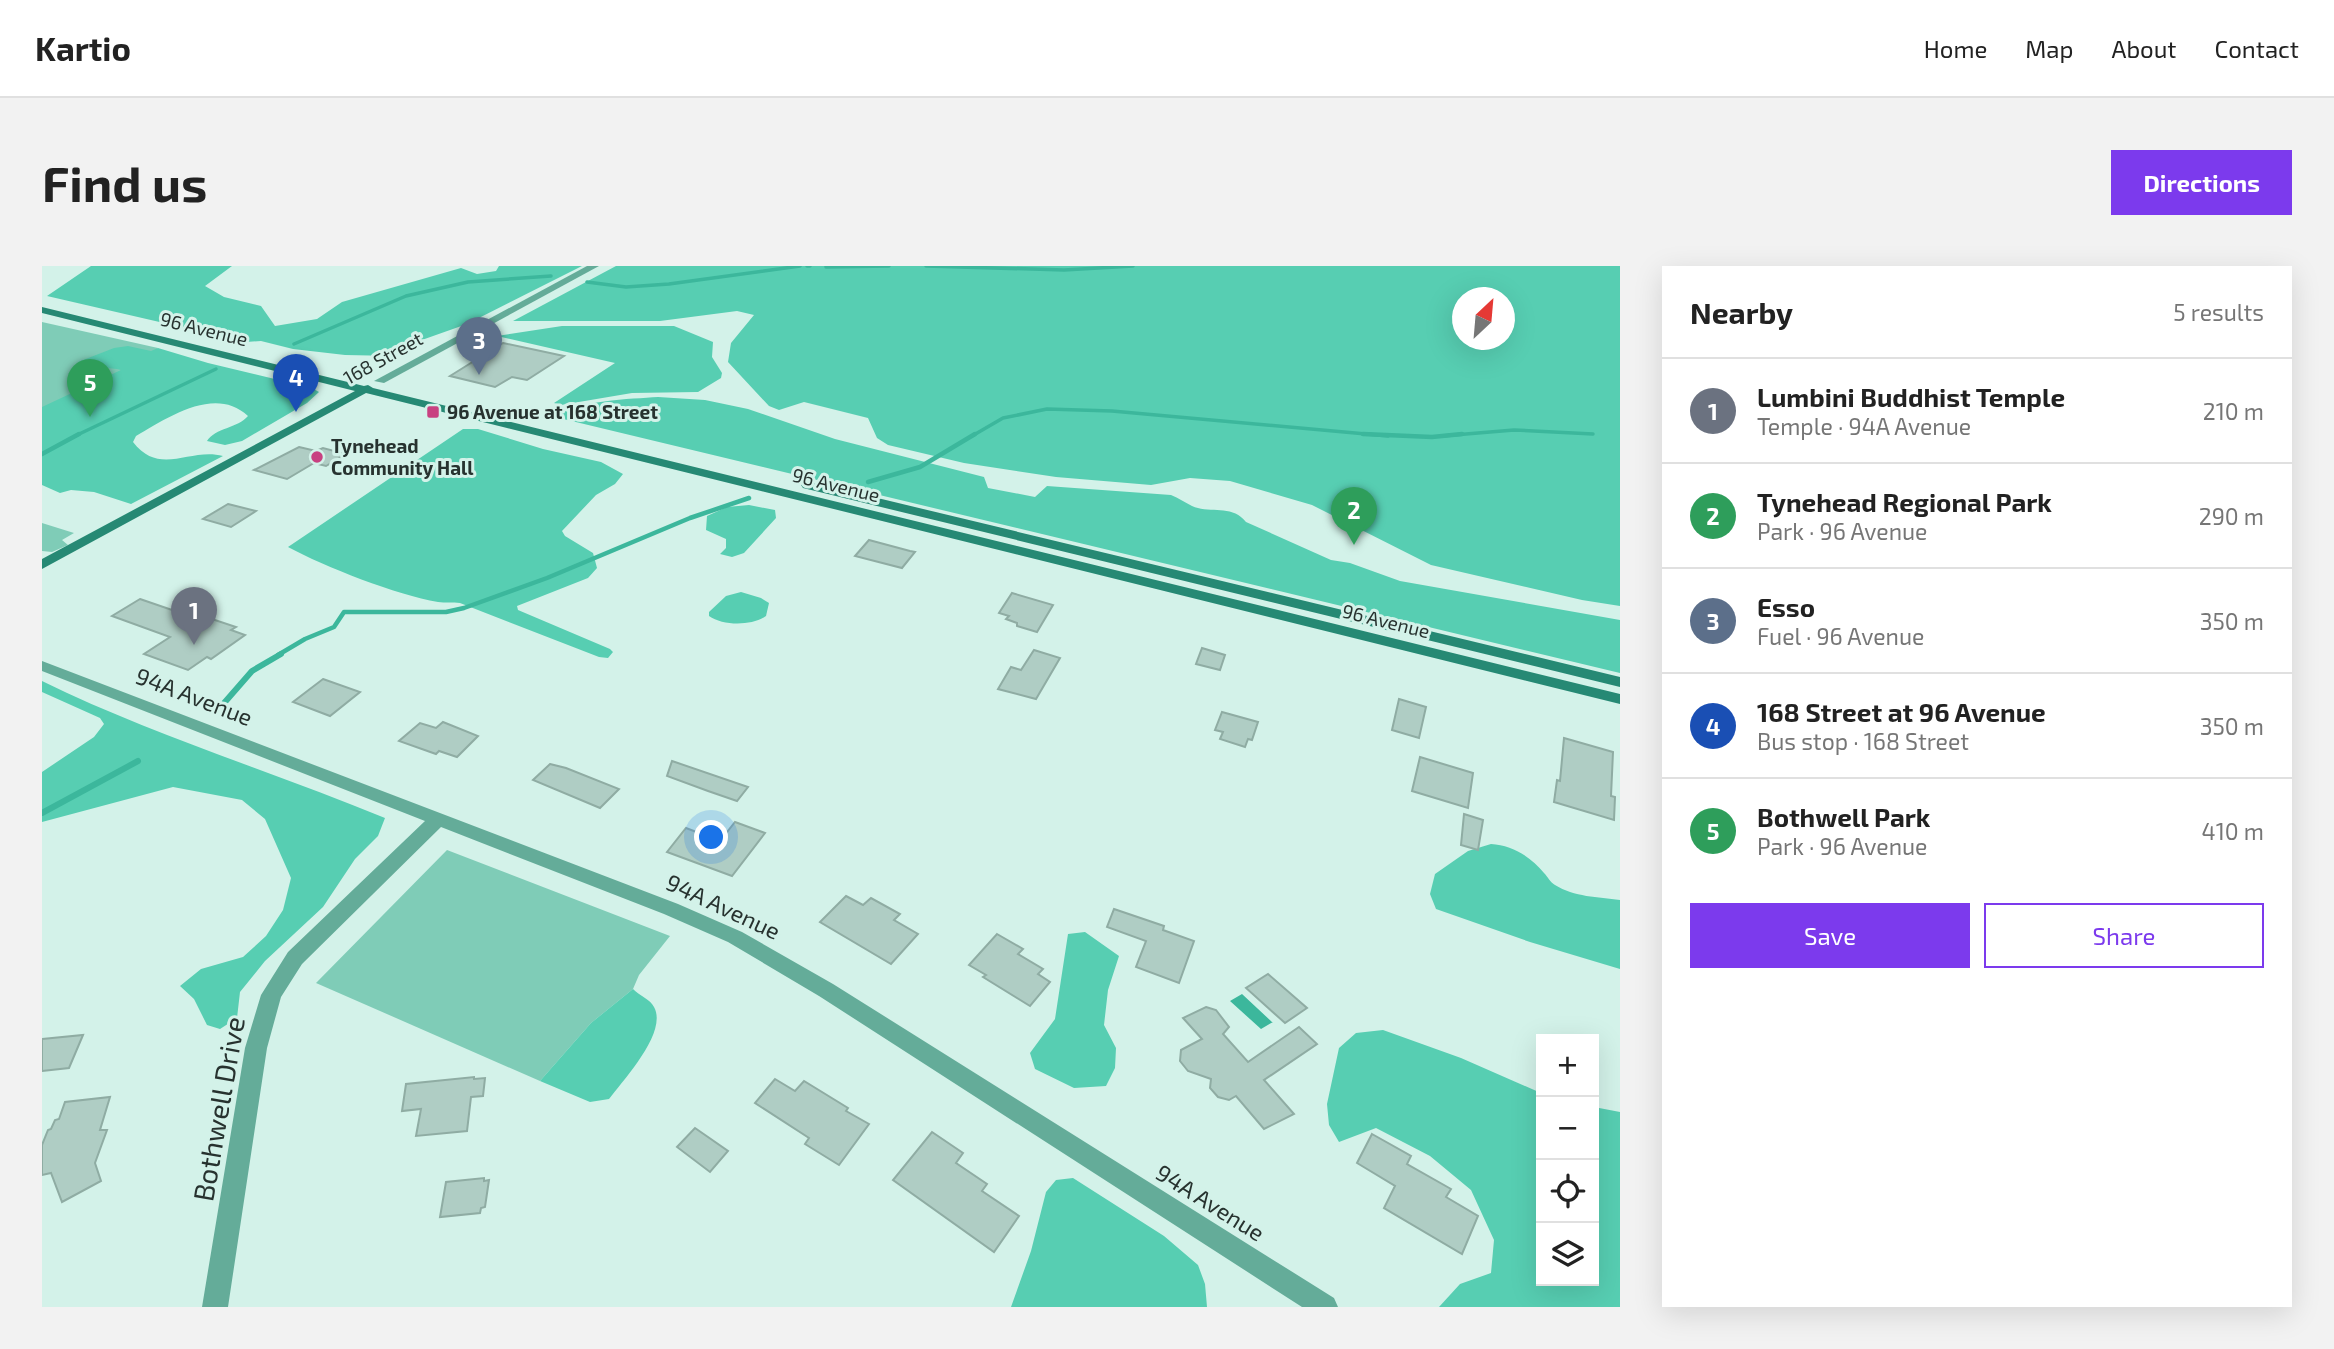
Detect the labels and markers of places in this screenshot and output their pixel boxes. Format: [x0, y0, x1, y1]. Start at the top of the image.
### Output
pin: 3 [456, 317, 502, 375]
pin: 4 [273, 354, 319, 412]
pin: 5 [67, 359, 113, 417]
place label: 96 Avenue at 168 Street [447, 400, 658, 423]
marker: 96 Avenue at 168 Street [425, 404, 441, 420]
place label: Tynehead Community Hall [331, 434, 474, 480]
marker: Tynehead Community Hall [309, 449, 325, 465]
pin: 2 [1331, 487, 1377, 545]
pin: 1 [171, 587, 217, 645]

